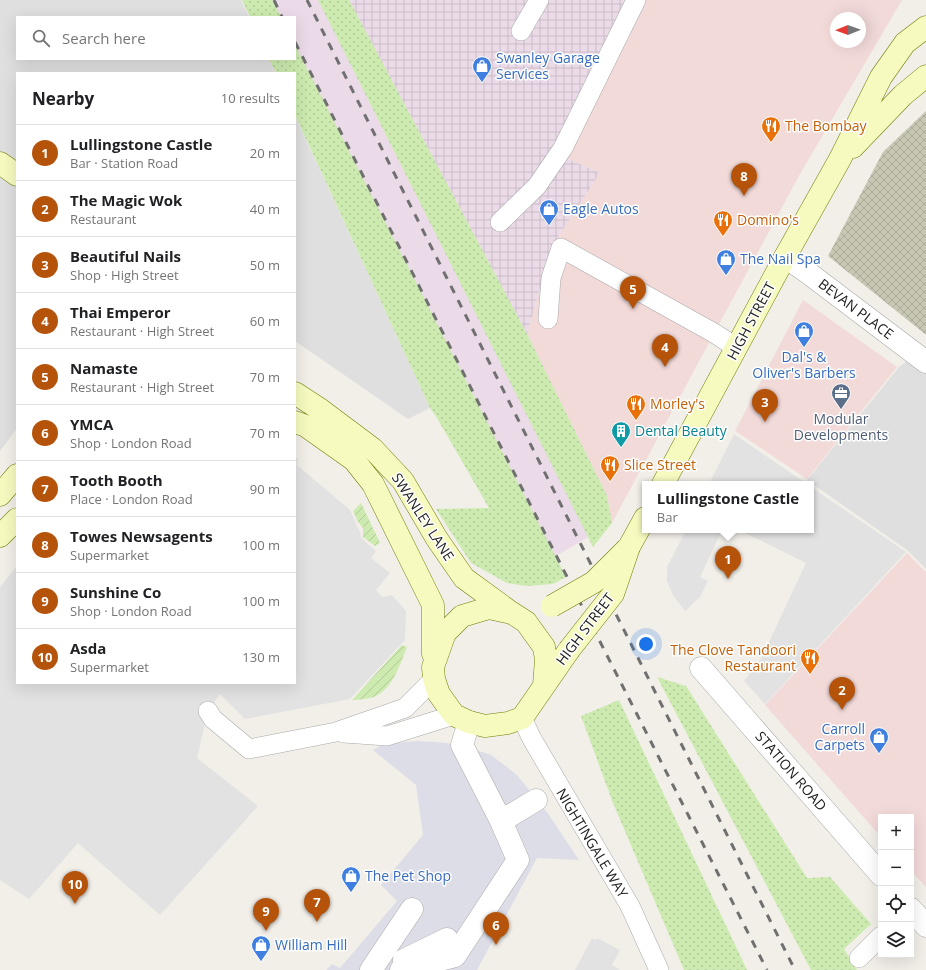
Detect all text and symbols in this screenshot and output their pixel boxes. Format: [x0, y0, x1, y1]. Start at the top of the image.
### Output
north arrow [830, 12, 866, 48]
search box [16, 16, 296, 60]
icon: search [30, 27, 52, 49]
text: Search here [62, 28, 146, 48]
place label: Swanley Garage Services [496, 48, 600, 83]
shop icon: Swanley Garage Services [471, 55, 493, 83]
text: Nearby [32, 87, 94, 110]
text: 10 results [221, 89, 280, 107]
restaurant icon: The Bombay [760, 115, 782, 143]
place label: The Bombay [785, 116, 868, 135]
text: Lullingstone Castle [70, 134, 212, 154]
text: 1 [41, 144, 49, 162]
text: 20 m [250, 144, 280, 162]
text: Bar · Station Road [70, 154, 178, 172]
pin: 8 [731, 163, 757, 196]
text: The Magic Wok [70, 190, 182, 210]
shop icon: Eagle Autos [538, 198, 560, 226]
place label: Eagle Autos [563, 199, 639, 218]
text: 2 [41, 200, 49, 218]
text: 40 m [250, 200, 280, 218]
restaurant icon: Domino's [712, 209, 734, 237]
text: Restaurant [70, 210, 137, 228]
place label: Domino's [737, 210, 799, 229]
text: Beautiful Nails [70, 246, 181, 266]
shop icon: The Nail Spa [715, 248, 737, 276]
place label: The Nail Spa [740, 249, 821, 268]
text: 3 [41, 256, 49, 274]
text: 50 m [250, 256, 280, 274]
text: Shop · High Street [70, 266, 179, 284]
street label: BEVAN PLACE [815, 274, 898, 343]
pin: 5 [620, 276, 646, 309]
street label: HIGH STREET [722, 278, 779, 363]
text: Thai Emperor [70, 302, 170, 322]
text: 4 [41, 312, 49, 330]
text: 60 m [250, 312, 280, 330]
shop icon: Dal's & Oliver's Barbers [793, 320, 815, 348]
text: Restaurant · High Street [70, 322, 214, 340]
pin: 4 [652, 334, 678, 367]
place label: Dal's & Oliver's Barbers [752, 347, 856, 382]
text: Namaste [70, 358, 138, 378]
text: 5 [41, 368, 49, 386]
text: 70 m [250, 368, 280, 386]
text: Restaurant · High Street [70, 378, 214, 396]
office icon: Modular Developments [830, 382, 852, 410]
pin: 3 [752, 389, 778, 422]
restaurant icon: Morley's [625, 393, 647, 421]
place label: Morley's [650, 394, 705, 413]
place label: Modular Developments [794, 409, 889, 444]
text: YMCA [70, 414, 113, 434]
building icon: Dental Beauty [610, 420, 632, 448]
place label: Dental Beauty [635, 421, 728, 440]
text: 6 [41, 424, 49, 442]
text: 70 m [250, 424, 280, 442]
text: Shop · London Road [70, 434, 192, 452]
restaurant icon: Slice Street [599, 454, 621, 482]
place label: Slice Street [624, 455, 696, 474]
street label: SWANLEY LANE [388, 469, 459, 564]
text: Tooth Booth [70, 470, 163, 490]
text: 7 [41, 480, 49, 498]
text: 90 m [250, 480, 280, 498]
popup [642, 481, 814, 533]
text: Lullingstone Castle [657, 488, 799, 508]
text: Place · London Road [70, 490, 193, 508]
text: Bar [657, 508, 678, 526]
text: Towes Newsagents [70, 526, 213, 546]
text: 8 [41, 536, 49, 554]
text: 100 m [242, 536, 280, 554]
text: Supermarket [70, 546, 149, 564]
pin: 1 [715, 546, 741, 579]
text: Sunshine Co [70, 582, 161, 602]
street label: HIGH STREET [551, 589, 618, 669]
text: 9 [41, 592, 49, 610]
text: 100 m [242, 592, 280, 610]
text: Shop · London Road [70, 602, 192, 620]
your location [636, 634, 656, 654]
text: Asda [70, 638, 106, 658]
place label: The Clove Tandoori Restaurant [670, 640, 796, 675]
restaurant icon: The Clove Tandoori Restaurant [799, 647, 821, 675]
text: 10 [38, 648, 52, 666]
text: 130 m [242, 648, 280, 666]
text: Supermarket [70, 658, 149, 676]
pin: 2 [829, 677, 855, 710]
place label: Carroll Carpets [815, 719, 865, 754]
shop icon: Carroll Carpets [868, 726, 890, 754]
street label: STATION ROAD [752, 727, 831, 814]
street label: NIGHTINGALE WAY [552, 784, 633, 901]
map controls [878, 814, 914, 958]
button: + [878, 814, 914, 850]
button: − [878, 850, 914, 886]
shop icon: The Pet Shop [340, 865, 362, 893]
place label: The Pet Shop [365, 866, 451, 885]
pin: 10 [62, 871, 88, 904]
button: locate [878, 886, 914, 922]
pin: 7 [304, 889, 330, 922]
pin: 9 [253, 898, 279, 931]
pin: 6 [483, 912, 509, 945]
button: layers [878, 922, 914, 958]
shop icon: William Hill [250, 934, 272, 962]
place label: William Hill [275, 935, 347, 954]

